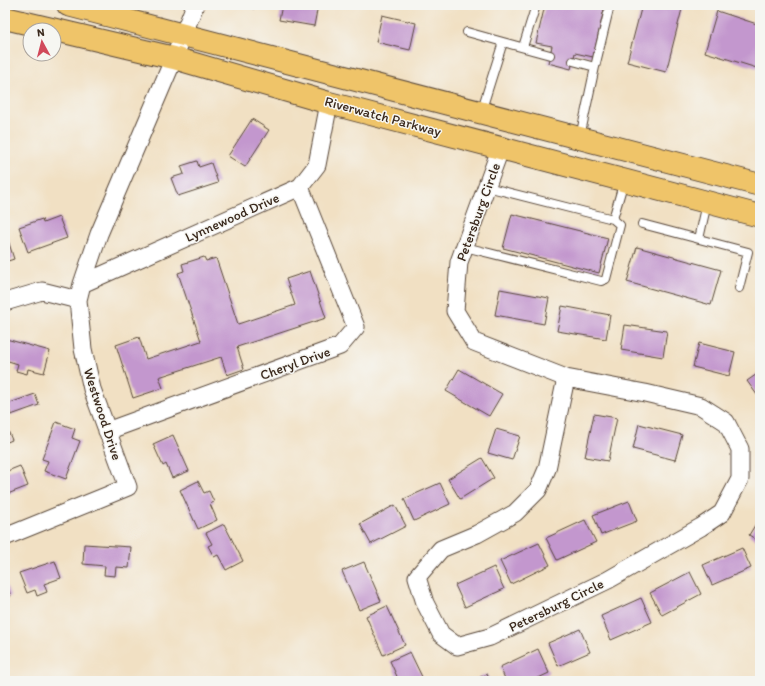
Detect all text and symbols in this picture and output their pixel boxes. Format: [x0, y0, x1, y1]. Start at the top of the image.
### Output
north arrow [22, 22, 62, 62]
text: N [36, 26, 45, 39]
street label: Riverwatch Parkway [323, 93, 443, 140]
street label: Petersburg Circle [453, 160, 504, 264]
street label: Lynnewood Drive [182, 189, 282, 246]
street label: Cheryl Drive [258, 343, 333, 384]
street label: Westwood Drive [80, 366, 125, 463]
street label: Petersburg Circle [506, 575, 607, 636]

